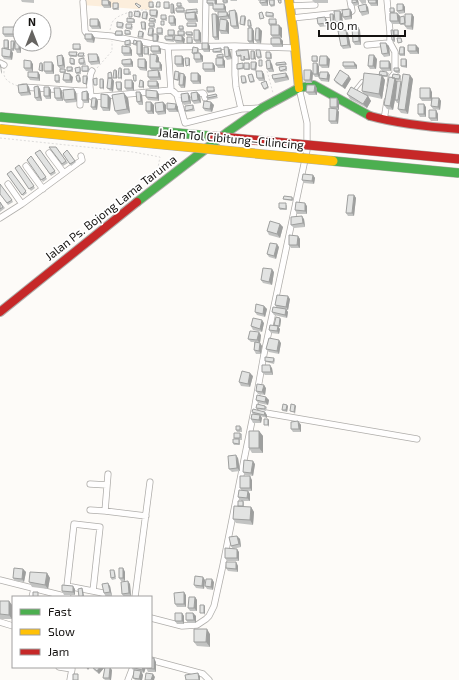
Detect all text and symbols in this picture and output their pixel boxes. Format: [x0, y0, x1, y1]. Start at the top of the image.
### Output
north arrow [12, 12, 52, 52]
scale bar [319, 12, 405, 38]
text: N [28, 15, 36, 28]
text: 100 m [325, 18, 357, 32]
street label: Jalan Tol Cibitung–Cilincing [158, 125, 305, 151]
street label: Jalan Ps. Bojong Lama Taruma [42, 152, 180, 264]
legend [12, 596, 152, 668]
text: Fast [48, 604, 72, 618]
text: Slow [48, 624, 75, 638]
text: Jam [48, 644, 69, 658]

